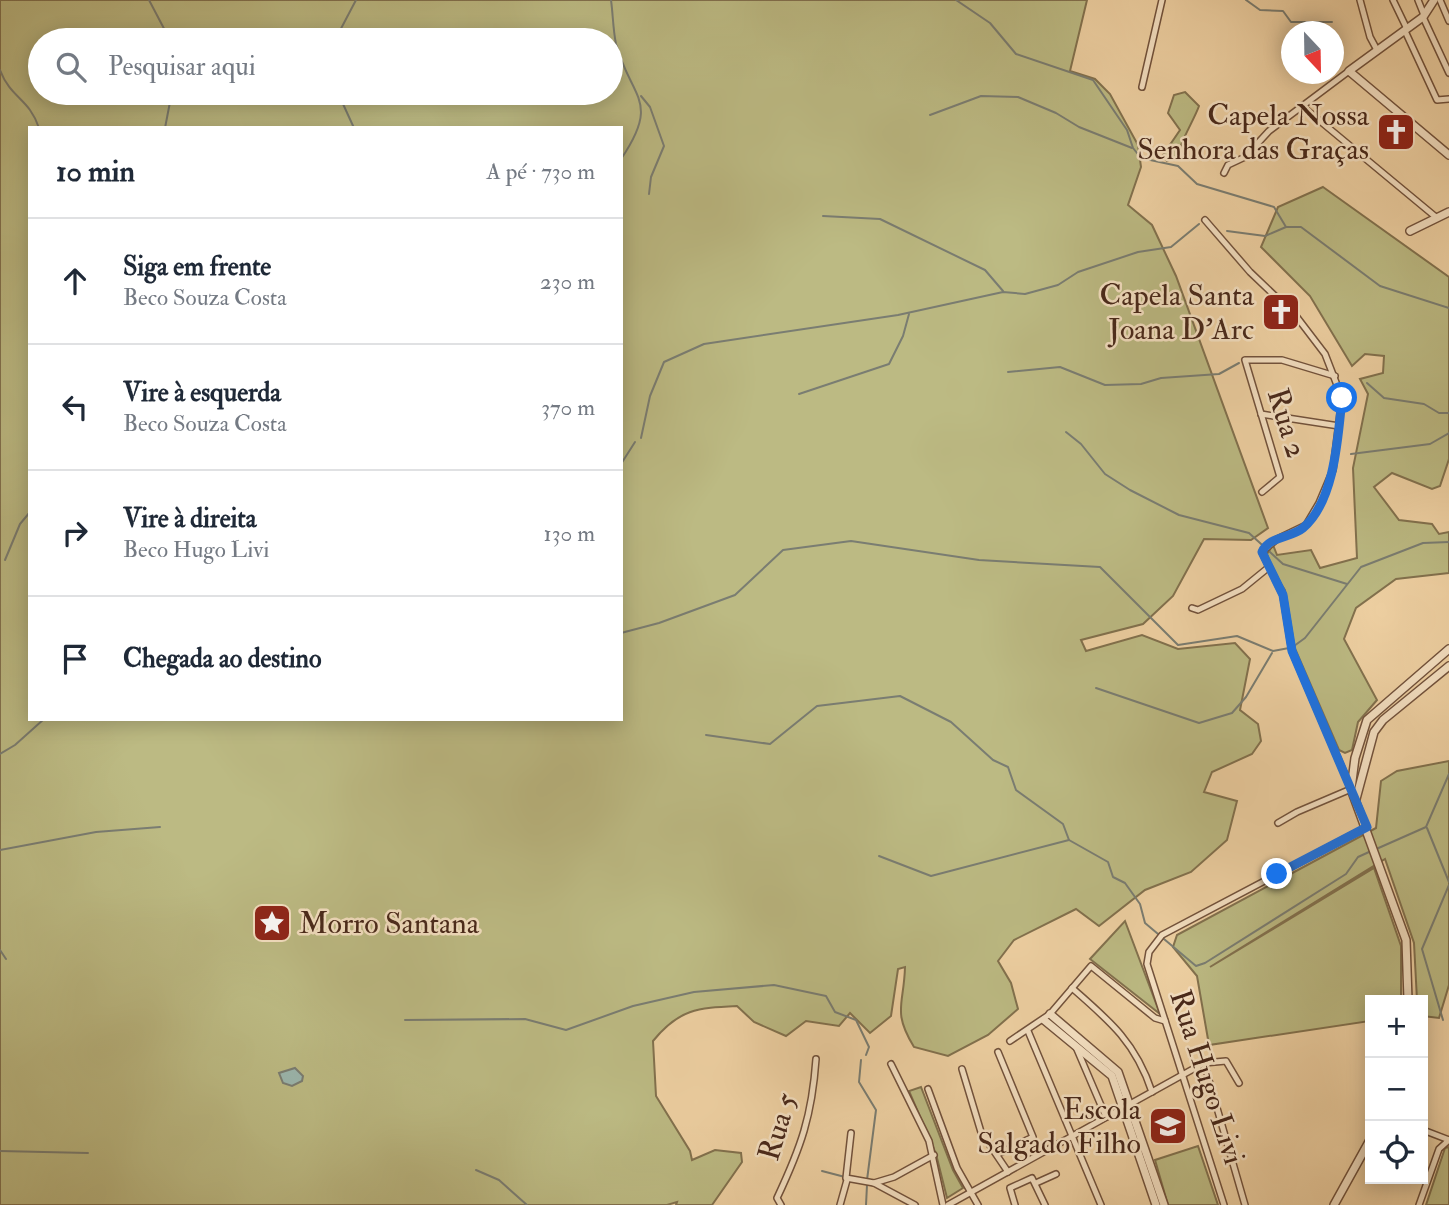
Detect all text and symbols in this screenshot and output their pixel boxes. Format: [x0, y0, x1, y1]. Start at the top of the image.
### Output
north arrow [1281, 21, 1344, 84]
search box [28, 28, 623, 105]
icon: search [52, 48, 90, 86]
text: Pesquisar aqui [108, 51, 256, 83]
place label: Capela Nossa Senhora das Graças [1137, 97, 1370, 168]
church icon: Capela Nossa Senhora das Graças [1375, 111, 1417, 153]
text: 10 min [56, 153, 135, 190]
text: A pé · 730 m [486, 157, 595, 186]
text: Siga em frente [123, 251, 271, 283]
icon: ahead [56, 262, 94, 300]
text: 230 m [540, 267, 595, 296]
place label: Capela Santa Joana D'Arc [1099, 277, 1255, 348]
text: Beco Souza Costa [123, 283, 287, 312]
church icon: Capela Santa Joana D'Arc [1260, 291, 1302, 333]
text: Vire à esquerda [123, 377, 281, 409]
route start [1326, 382, 1357, 413]
street label: Rua 2 [1259, 384, 1315, 462]
icon: left [56, 388, 94, 426]
text: 370 m [541, 393, 595, 422]
text: Beco Souza Costa [123, 409, 287, 438]
text: Vire à direita [123, 503, 256, 535]
icon: right [56, 514, 94, 552]
text: 130 m [543, 519, 595, 548]
text: Beco Hugo Livi [123, 535, 269, 564]
icon: arrive [56, 640, 94, 678]
text: Chegada ao destino [123, 643, 321, 675]
route end [1261, 858, 1292, 889]
place icon: Morro Santana [251, 902, 293, 944]
place label: Morro Santana [299, 905, 480, 942]
street label: Rua Hugo Livi [1161, 985, 1253, 1169]
map controls [1365, 995, 1428, 1184]
button: + [1365, 995, 1428, 1058]
button: − [1365, 1058, 1428, 1121]
street label: Rua 5 [750, 1088, 806, 1165]
place label: Escola Salgado Filho [977, 1091, 1142, 1162]
school or university icon: Escola Salgado Filho [1147, 1105, 1189, 1147]
button: locate [1365, 1121, 1428, 1184]

